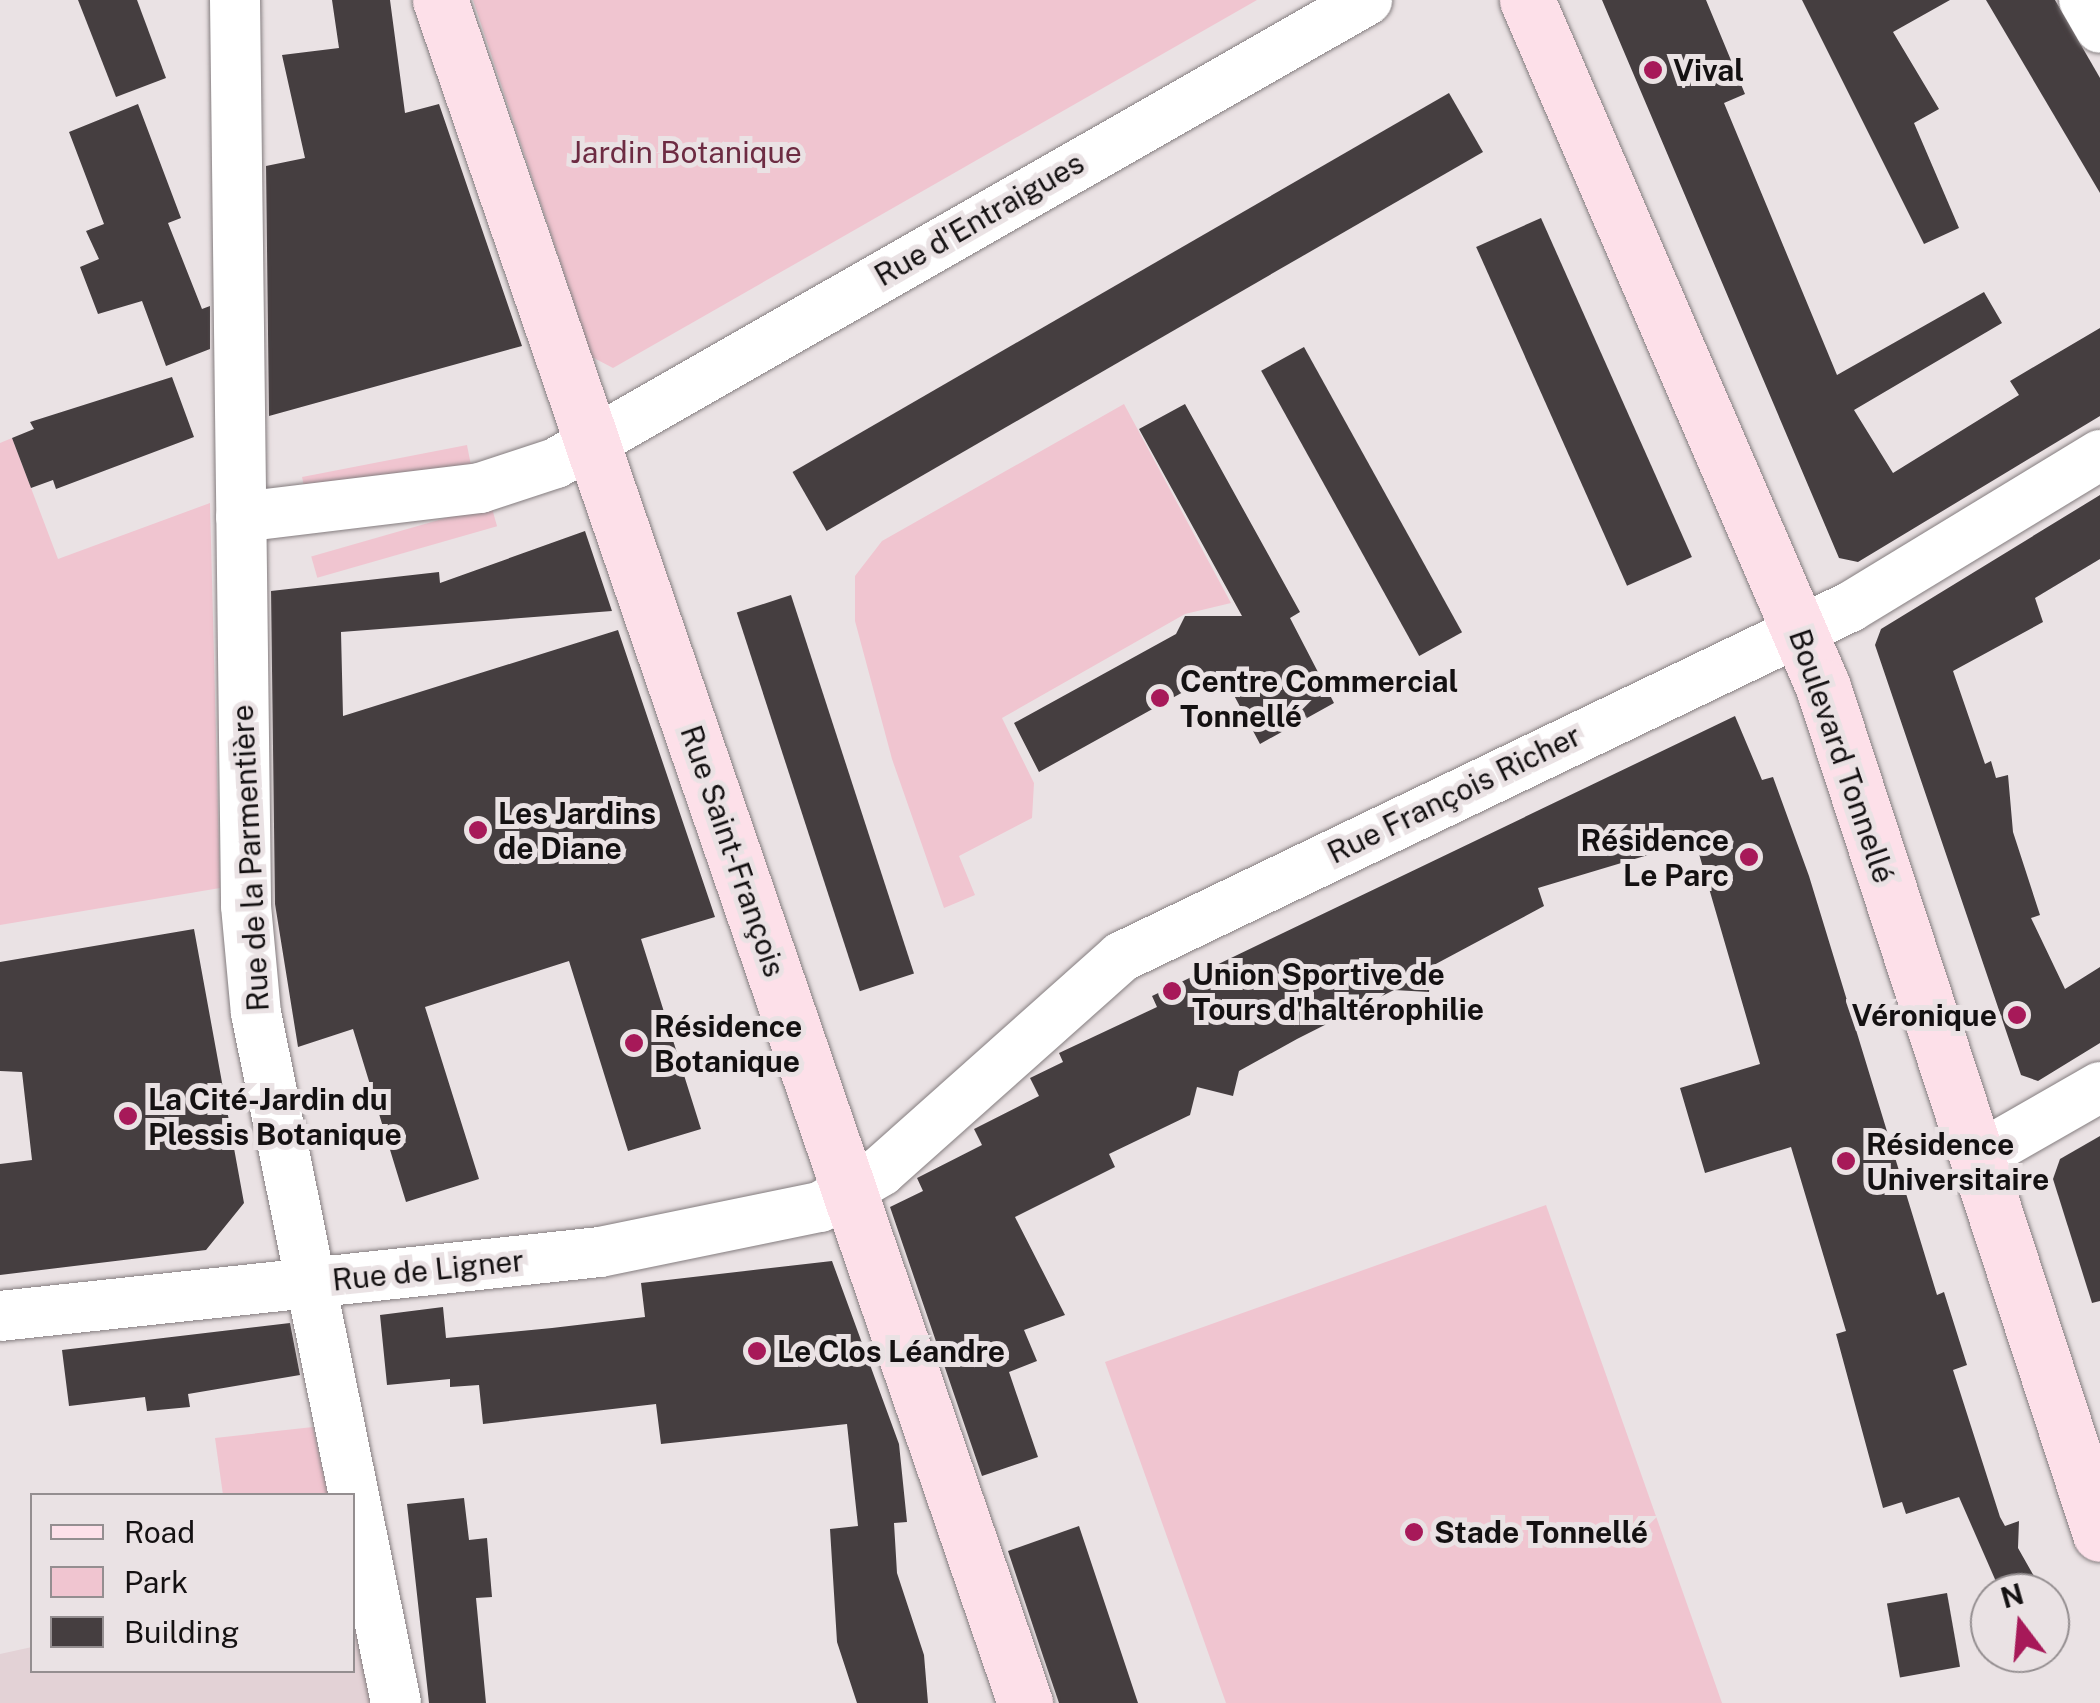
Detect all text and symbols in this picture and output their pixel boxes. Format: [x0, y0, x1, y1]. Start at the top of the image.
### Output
place label: Vival [1673, 52, 1744, 88]
marker: Vival [1642, 59, 1664, 81]
park label: Jardin Botanique [570, 134, 802, 170]
street label: Rue d'Entraigues [868, 144, 1090, 294]
street label: Boulevard Tonnellé [1782, 624, 1902, 888]
place label: Centre Commercial Tonnellé [1180, 663, 1458, 734]
marker: Centre Commercial Tonnellé [1149, 687, 1171, 709]
street label: Rue de la Parmentière [224, 703, 276, 1013]
street label: Rue François Richer [1321, 717, 1587, 871]
street label: Rue Saint-François [673, 720, 793, 982]
place label: Les Jardins de Diane [498, 795, 656, 866]
marker: Les Jardins de Diane [467, 819, 489, 841]
place label: Résidence Le Parc [1581, 822, 1729, 892]
marker: Résidence Le Parc [1738, 846, 1760, 868]
place label: Union Sportive de Tours d'haltérophilie [1192, 956, 1485, 1026]
marker: Union Sportive de Tours d'haltérophilie [1161, 980, 1183, 1002]
place label: Véronique [1852, 997, 1997, 1033]
marker: Véronique [2006, 1004, 2028, 1026]
place label: Résidence Botanique [654, 1008, 802, 1078]
marker: Résidence Botanique [623, 1032, 645, 1054]
place label: La Cité-Jardin du Plessis Botanique [148, 1081, 402, 1152]
marker: La Cité-Jardin du Plessis Botanique [117, 1105, 139, 1127]
place label: Résidence Universitaire [1866, 1126, 2049, 1196]
marker: Résidence Universitaire [1835, 1150, 1857, 1172]
street label: Rue de Ligner [330, 1242, 526, 1298]
place label: Le Clos Léandre [777, 1333, 1005, 1369]
marker: Le Clos Léandre [746, 1340, 768, 1362]
legend [30, 1493, 355, 1673]
text: Road [124, 1514, 195, 1550]
place label: Stade Tonnellé [1434, 1514, 1648, 1550]
marker: Stade Tonnellé [1403, 1521, 1425, 1543]
text: Park [124, 1564, 188, 1600]
north arrow [1970, 1573, 2070, 1673]
text: N [1997, 1577, 2027, 1614]
text: Building [124, 1614, 239, 1650]

